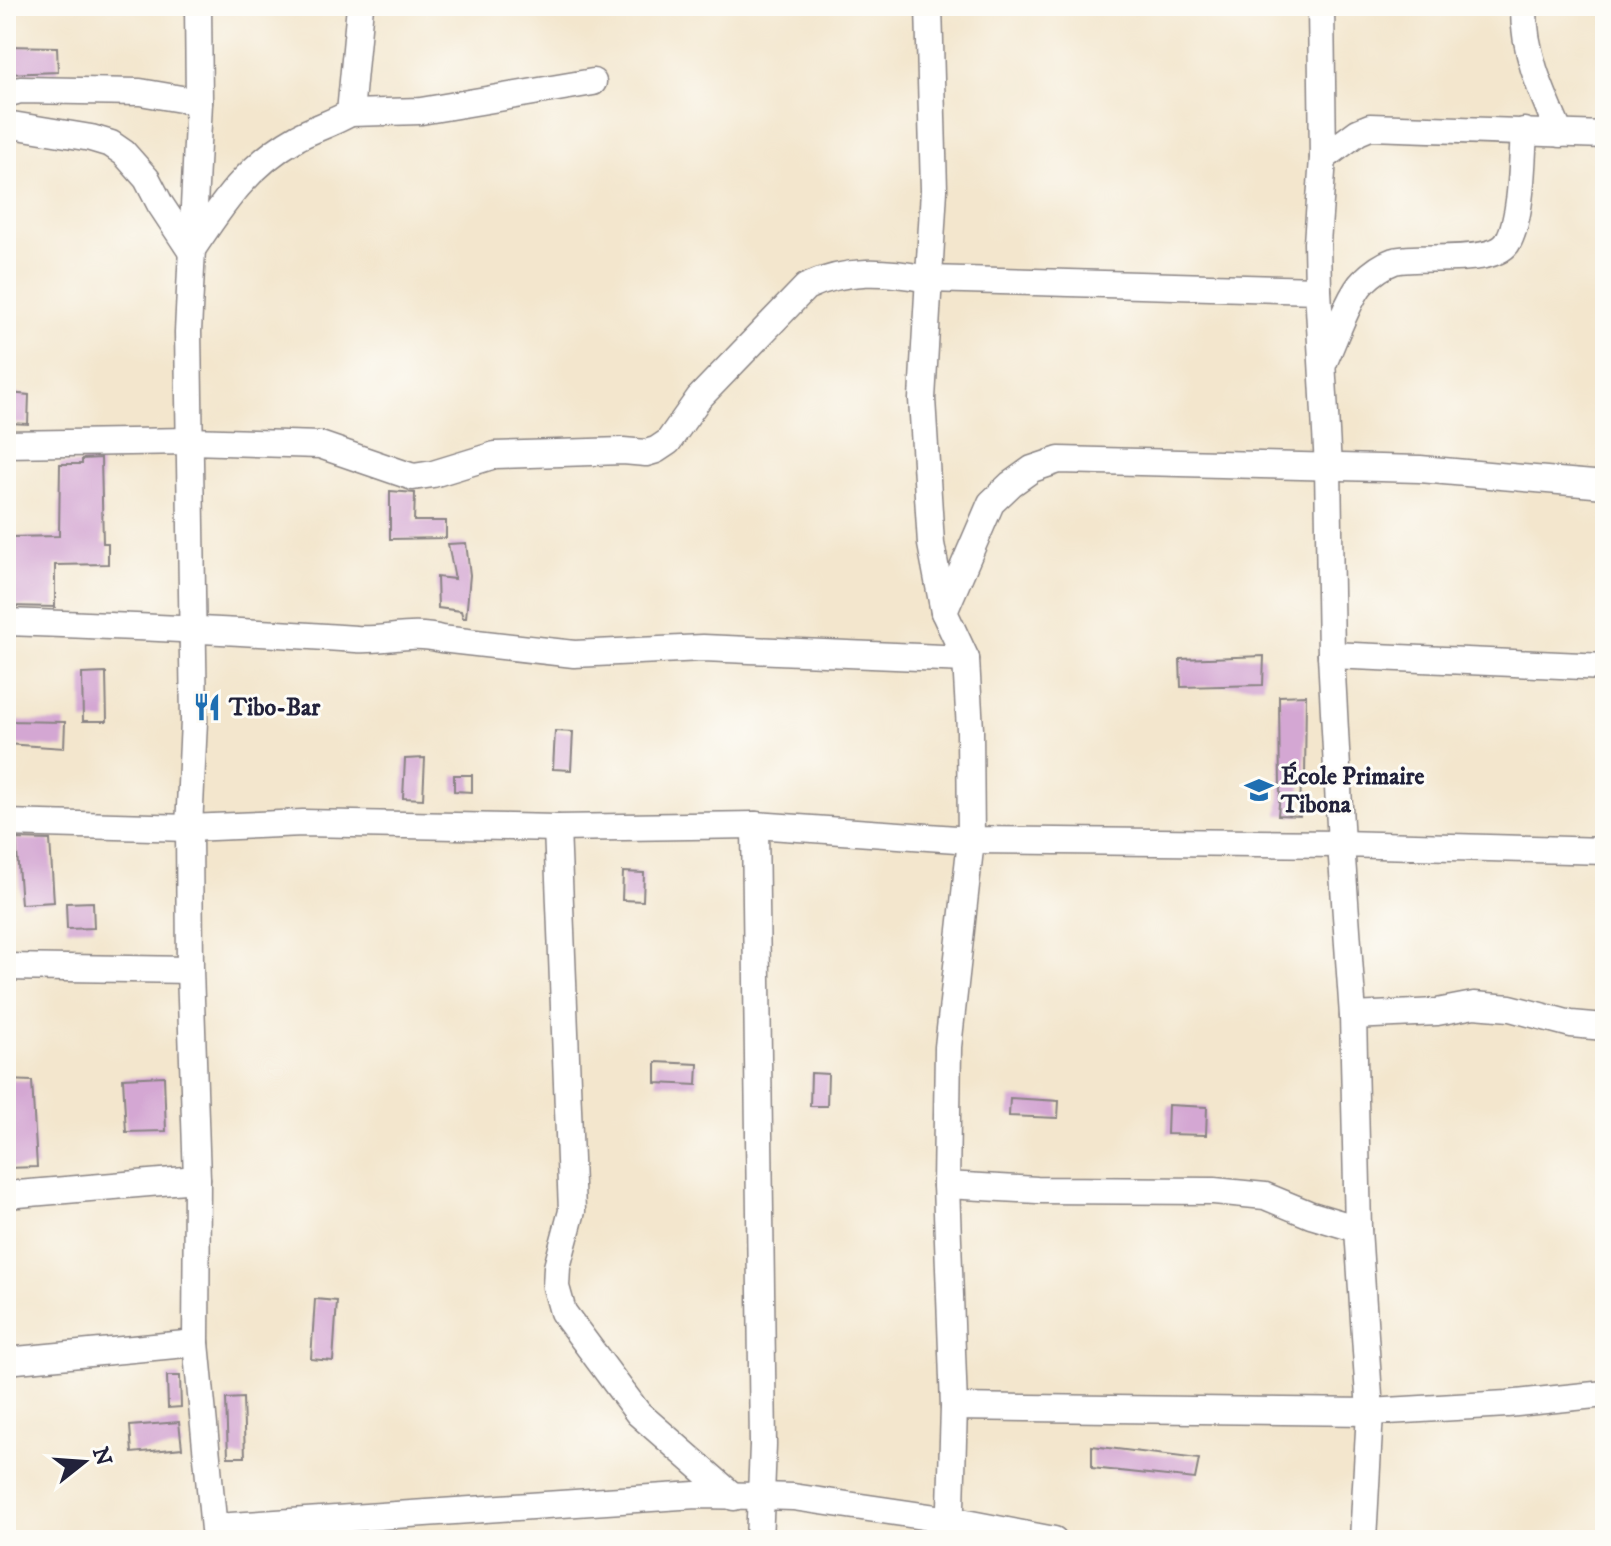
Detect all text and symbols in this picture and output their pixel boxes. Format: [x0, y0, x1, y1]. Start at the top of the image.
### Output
restaurant icon: Tibo-Bar [192, 692, 222, 722]
place label: Tibo-Bar [228, 693, 321, 723]
place label: École Primaire Tibona [1280, 761, 1425, 820]
school or university icon: École Primaire Tibona [1244, 775, 1274, 805]
north arrow [44, 1422, 124, 1502]
text: N [86, 1444, 117, 1469]

